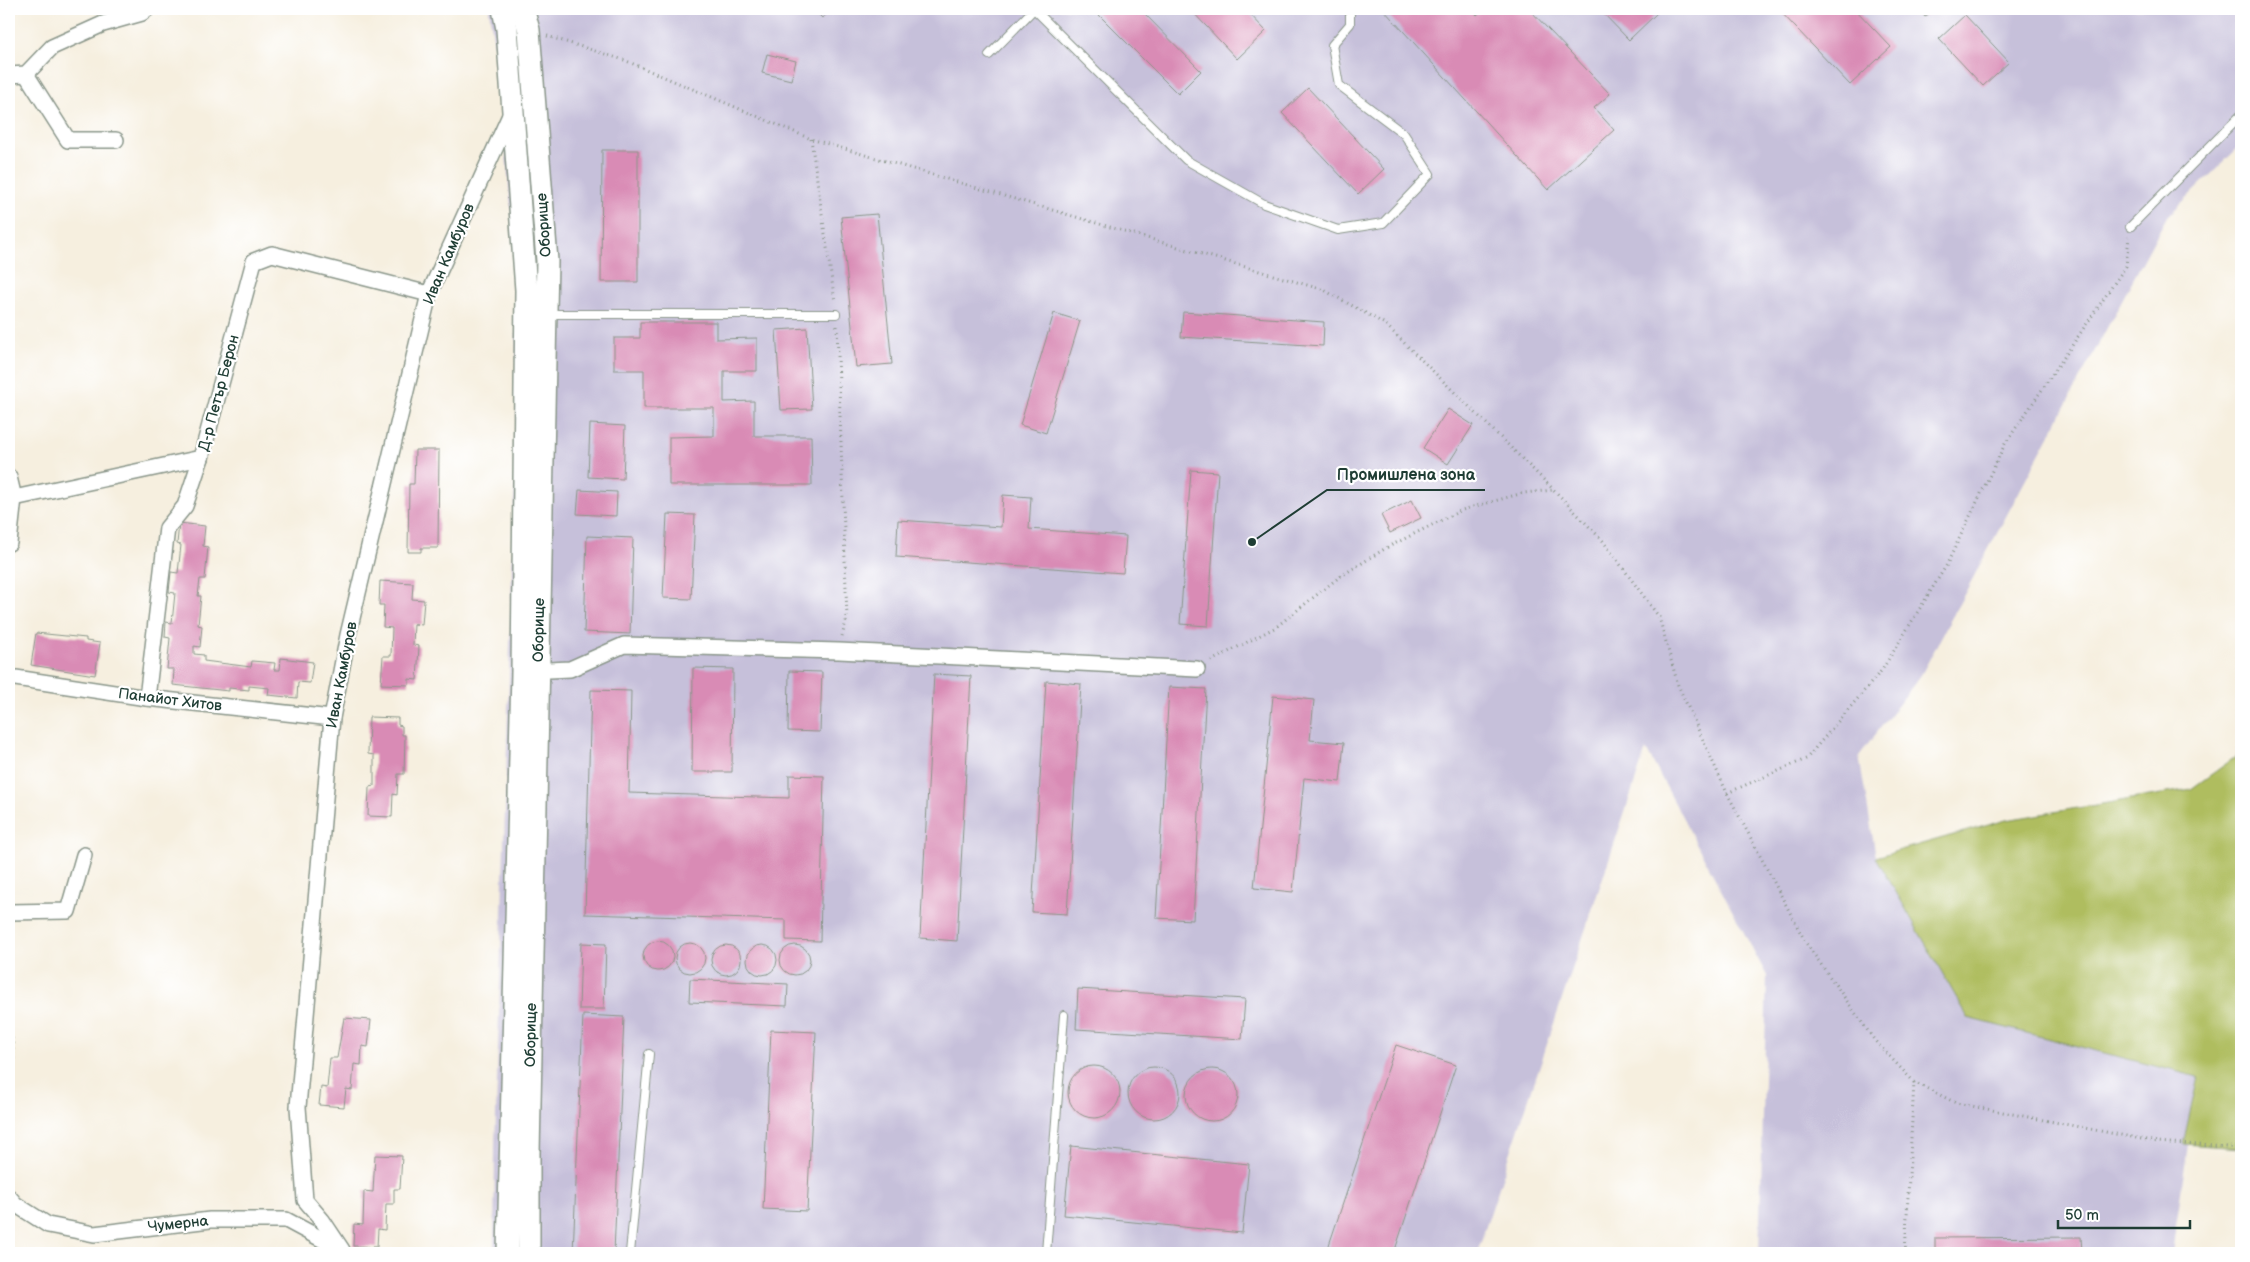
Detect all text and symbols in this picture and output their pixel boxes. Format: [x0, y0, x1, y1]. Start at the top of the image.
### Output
street label: Оборище [532, 192, 556, 258]
street label: Иван Камбуров [419, 200, 479, 307]
street label: Д-р Петър Берон [194, 333, 244, 453]
callout: Промишлена зона [1327, 459, 1485, 490]
text: Промишлена зона [1337, 466, 1476, 485]
street label: Оборище [529, 598, 549, 662]
street label: Иван Камбуров [322, 620, 362, 730]
street label: Панайот Хитов [117, 684, 223, 716]
street label: Оборище [521, 1003, 541, 1067]
scale bar [2058, 1197, 2190, 1229]
text: 50 m [2065, 1206, 2099, 1225]
street label: Чумерна [147, 1211, 209, 1237]

